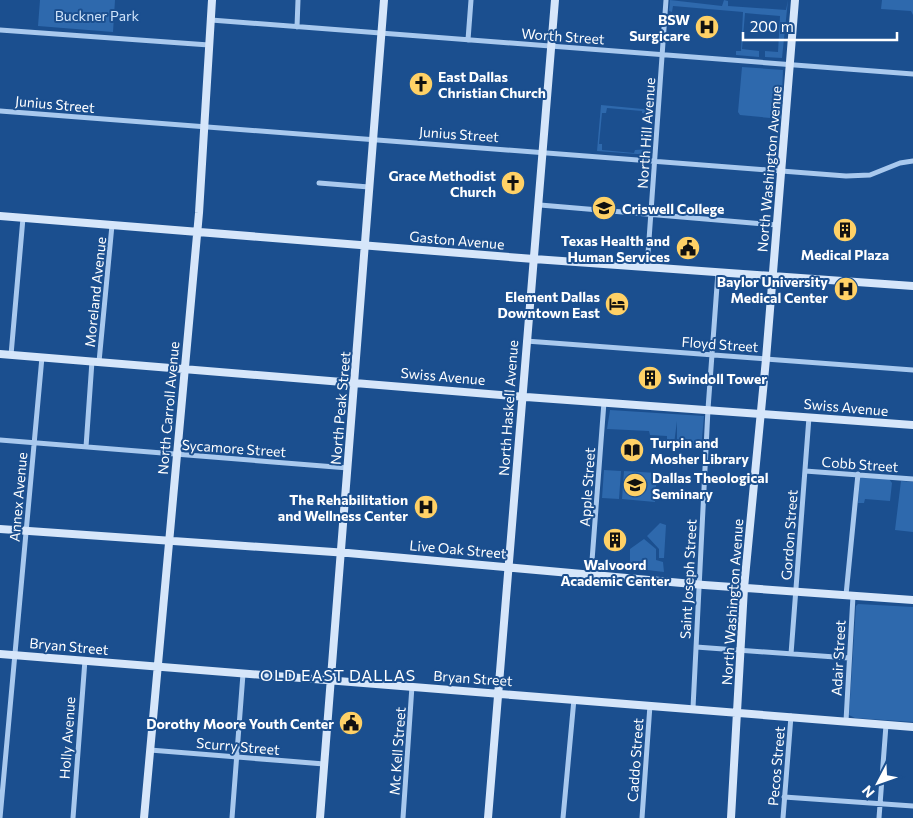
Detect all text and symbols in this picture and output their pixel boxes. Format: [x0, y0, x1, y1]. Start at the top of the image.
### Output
park label: Buckner Park [55, 7, 140, 24]
scale bar [743, 10, 897, 42]
place label: BSW Surgicare [629, 11, 690, 44]
hospital icon: BSW Surgicare [694, 14, 720, 40]
text: 200 m [750, 17, 794, 35]
street label: Worth Street [521, 25, 605, 47]
place label: East Dallas Christian Church [438, 68, 546, 101]
church icon: East Dallas Christian Church [408, 71, 434, 97]
street label: North Hill Avenue [634, 77, 658, 189]
street label: North Washington Avenue [753, 85, 785, 253]
street label: Junius Street [14, 92, 96, 116]
street label: Junius Street [419, 123, 500, 145]
place label: Grace Methodist Church [388, 167, 496, 200]
church icon: Grace Methodist Church [500, 170, 526, 196]
school or university icon: Criswell College [591, 195, 617, 221]
place label: Criswell College [622, 200, 725, 217]
building icon: Medical Plaza [832, 217, 858, 243]
street label: Gaston Avenue [409, 227, 505, 253]
place label: Texas Health and Human Services [561, 232, 670, 265]
public building icon: Texas Health and Human Services [675, 235, 701, 261]
street label: Moreland Avenue [81, 236, 109, 348]
place label: Medical Plaza [801, 246, 889, 263]
place label: Baylor University Medical Center [717, 273, 828, 306]
hospital icon: Baylor University Medical Center [833, 276, 859, 302]
place label: Element Dallas Downtown East [498, 288, 600, 321]
hotel icon: Element Dallas Downtown East [604, 291, 630, 317]
street label: Floyd Street [681, 333, 759, 355]
street label: North Haskell Avenue [495, 339, 521, 477]
street label: North Carroll Avenue [154, 341, 182, 475]
street label: North Peak Street [327, 350, 353, 466]
street label: Swiss Avenue [400, 364, 486, 388]
building icon: Swindoll Tower [637, 365, 663, 391]
place label: Swindoll Tower [668, 370, 767, 387]
street label: Swiss Avenue [803, 395, 889, 419]
place label: Turpin and Mosher Library [650, 434, 749, 467]
street label: Sycamore Street [181, 436, 287, 460]
library icon: Turpin and Mosher Library [619, 437, 645, 463]
street label: Apple Street [576, 447, 598, 527]
street label: Annex Avenue [6, 451, 30, 543]
street label: Cobb Street [821, 453, 899, 475]
place label: Dallas Theological Seminary [652, 469, 768, 502]
school or university icon: Dallas Theological Seminary [622, 472, 648, 498]
street label: Gordon Street [777, 489, 801, 581]
place label: The Rehabilitation and Wellness Center [278, 491, 408, 524]
hospital icon: The Rehabilitation and Wellness Center [413, 494, 439, 520]
street label: Saint Joseph Street [676, 518, 700, 639]
street label: North Washington Avenue [718, 518, 746, 686]
building icon: Walvoord Academic Center [602, 527, 628, 553]
street label: Live Oak Street [409, 536, 507, 562]
place label: Walvoord Academic Center [560, 556, 670, 589]
street label: Adair Street [828, 619, 848, 696]
street label: Bryan Street [29, 634, 110, 658]
district label: OLD EAST DALLAS [260, 665, 416, 684]
street label: Bryan Street [433, 667, 513, 689]
street label: Holly Avenue [56, 696, 78, 780]
street label: Mc Kell Street [385, 706, 409, 796]
public building icon: Dorothy Moore Youth Center [338, 710, 364, 736]
place label: Dorothy Moore Youth Center [146, 715, 334, 732]
street label: Caddo Street [624, 717, 646, 802]
street label: Pecos Street [764, 725, 788, 806]
street label: Scurry Street [196, 734, 281, 758]
north arrow [853, 758, 903, 808]
text: N [858, 782, 878, 801]

